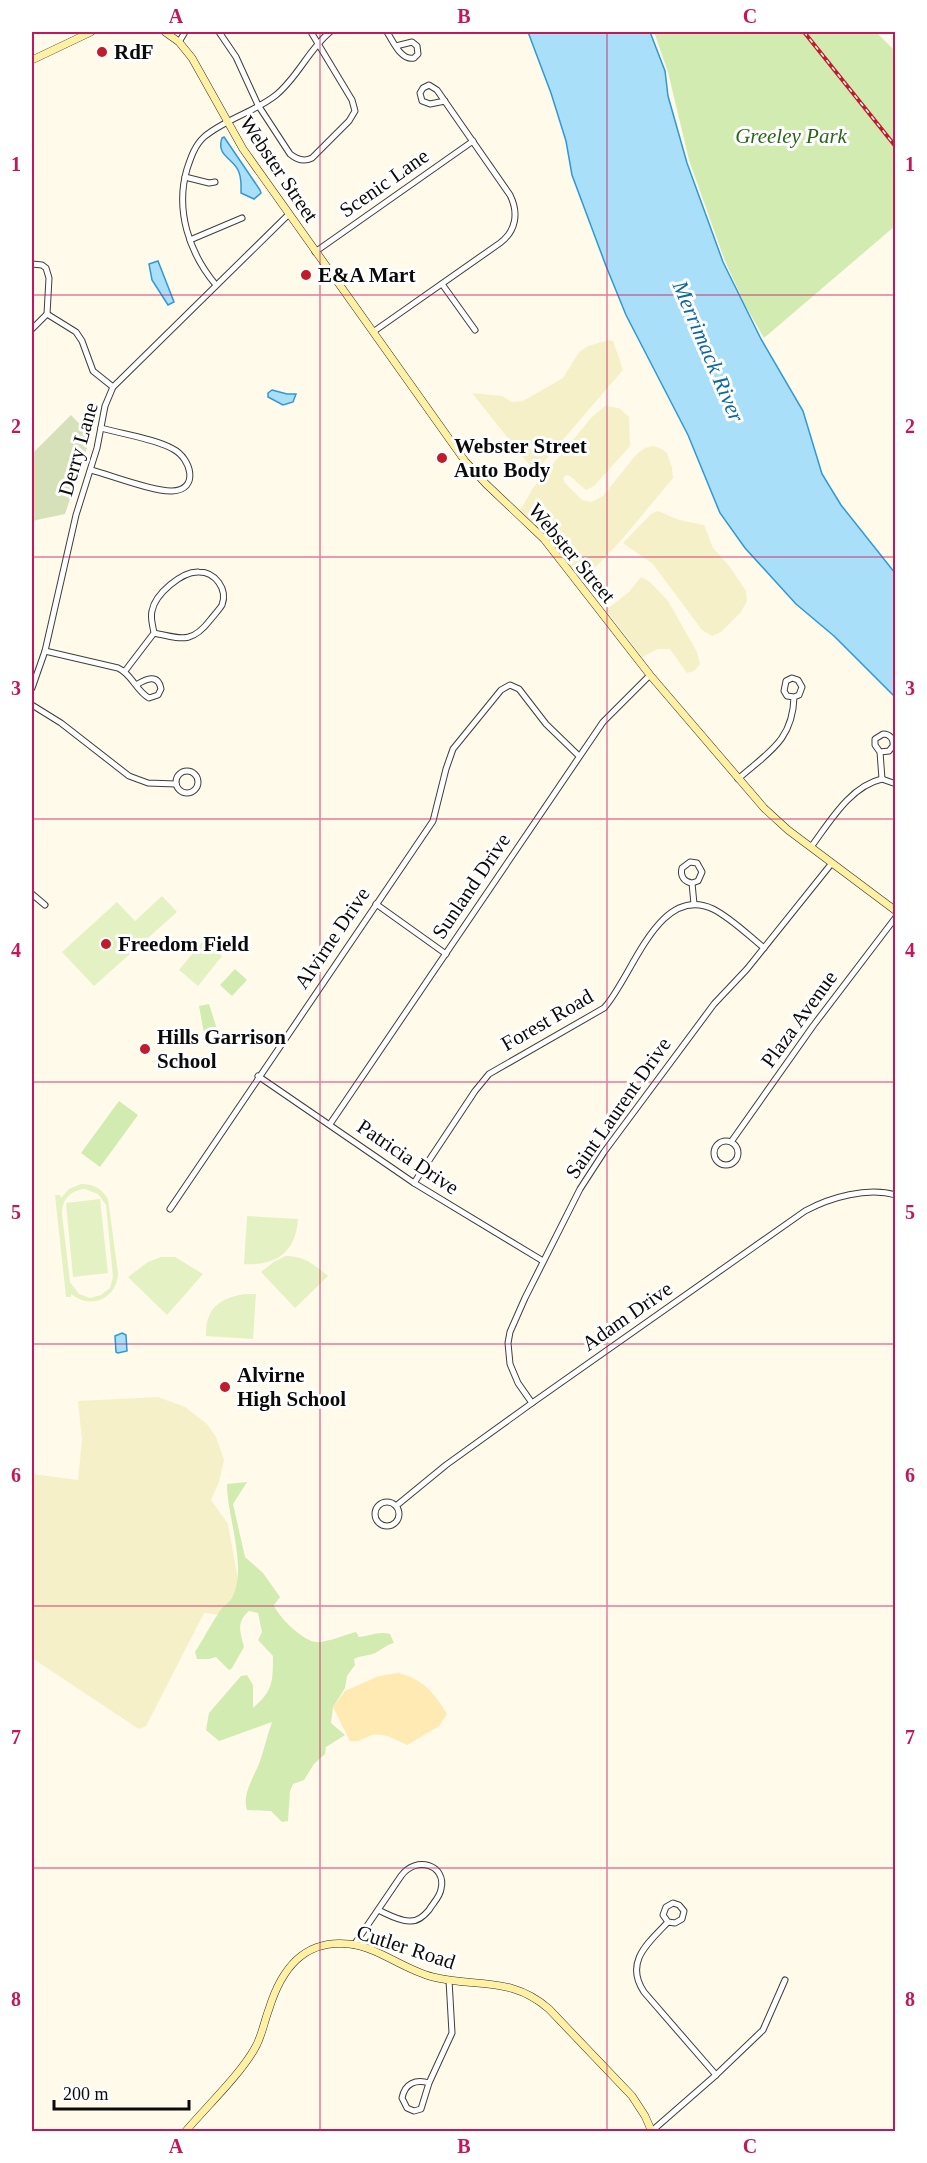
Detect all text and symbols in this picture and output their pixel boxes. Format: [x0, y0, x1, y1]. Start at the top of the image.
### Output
text: A [169, 5, 184, 27]
text: B [457, 5, 471, 27]
text: C [743, 5, 757, 27]
place label: RdF [114, 40, 154, 64]
marker: RdF [95, 45, 109, 59]
street label: Webster Street [235, 112, 323, 227]
park label: Greeley Park [735, 124, 848, 148]
street label: Scenic Lane [335, 144, 433, 222]
text: 1 [11, 153, 21, 175]
text: 1 [905, 153, 915, 175]
place label: E&A Mart [318, 263, 415, 287]
marker: E&A Mart [299, 268, 313, 282]
water label: Merrimack River [667, 276, 750, 426]
street label: Derry Lane [53, 399, 103, 499]
text: 2 [11, 415, 21, 437]
text: 2 [905, 415, 915, 437]
place label: Webster Street Auto Body [454, 434, 587, 482]
marker: Webster Street Auto Body [435, 451, 449, 465]
street label: Webster Street [523, 498, 621, 608]
text: 3 [11, 677, 21, 699]
text: 3 [905, 677, 915, 699]
street label: Sunland Drive [427, 829, 515, 943]
street label: Alvirne Drive [289, 883, 375, 993]
place label: Freedom Field [118, 932, 249, 956]
marker: Freedom Field [99, 937, 113, 951]
text: 4 [11, 939, 21, 961]
text: 4 [905, 939, 915, 961]
street label: Plaza Avenue [756, 966, 842, 1072]
street label: Forest Road [497, 984, 598, 1056]
place label: Hills Garrison School [157, 1025, 286, 1073]
street label: Saint Laurent Drive [560, 1033, 676, 1183]
marker: Hills Garrison School [138, 1042, 152, 1056]
street label: Patricia Drive [353, 1114, 463, 1200]
text: 5 [11, 1201, 21, 1223]
text: 5 [905, 1201, 915, 1223]
street label: Adam Drive [577, 1276, 677, 1356]
place label: Alvirne High School [237, 1363, 346, 1411]
marker: Alvirne High School [218, 1380, 232, 1394]
text: 6 [11, 1464, 21, 1486]
text: 6 [905, 1464, 915, 1486]
text: 7 [11, 1726, 21, 1748]
text: 7 [905, 1726, 915, 1748]
street label: Cutler Road [354, 1920, 459, 1974]
text: 8 [11, 1988, 21, 2010]
text: 8 [905, 1988, 915, 2010]
scale bar [54, 2073, 189, 2111]
text: 200 m [63, 2084, 109, 2104]
text: A [169, 2135, 184, 2157]
text: B [457, 2135, 471, 2157]
text: C [743, 2135, 757, 2157]

